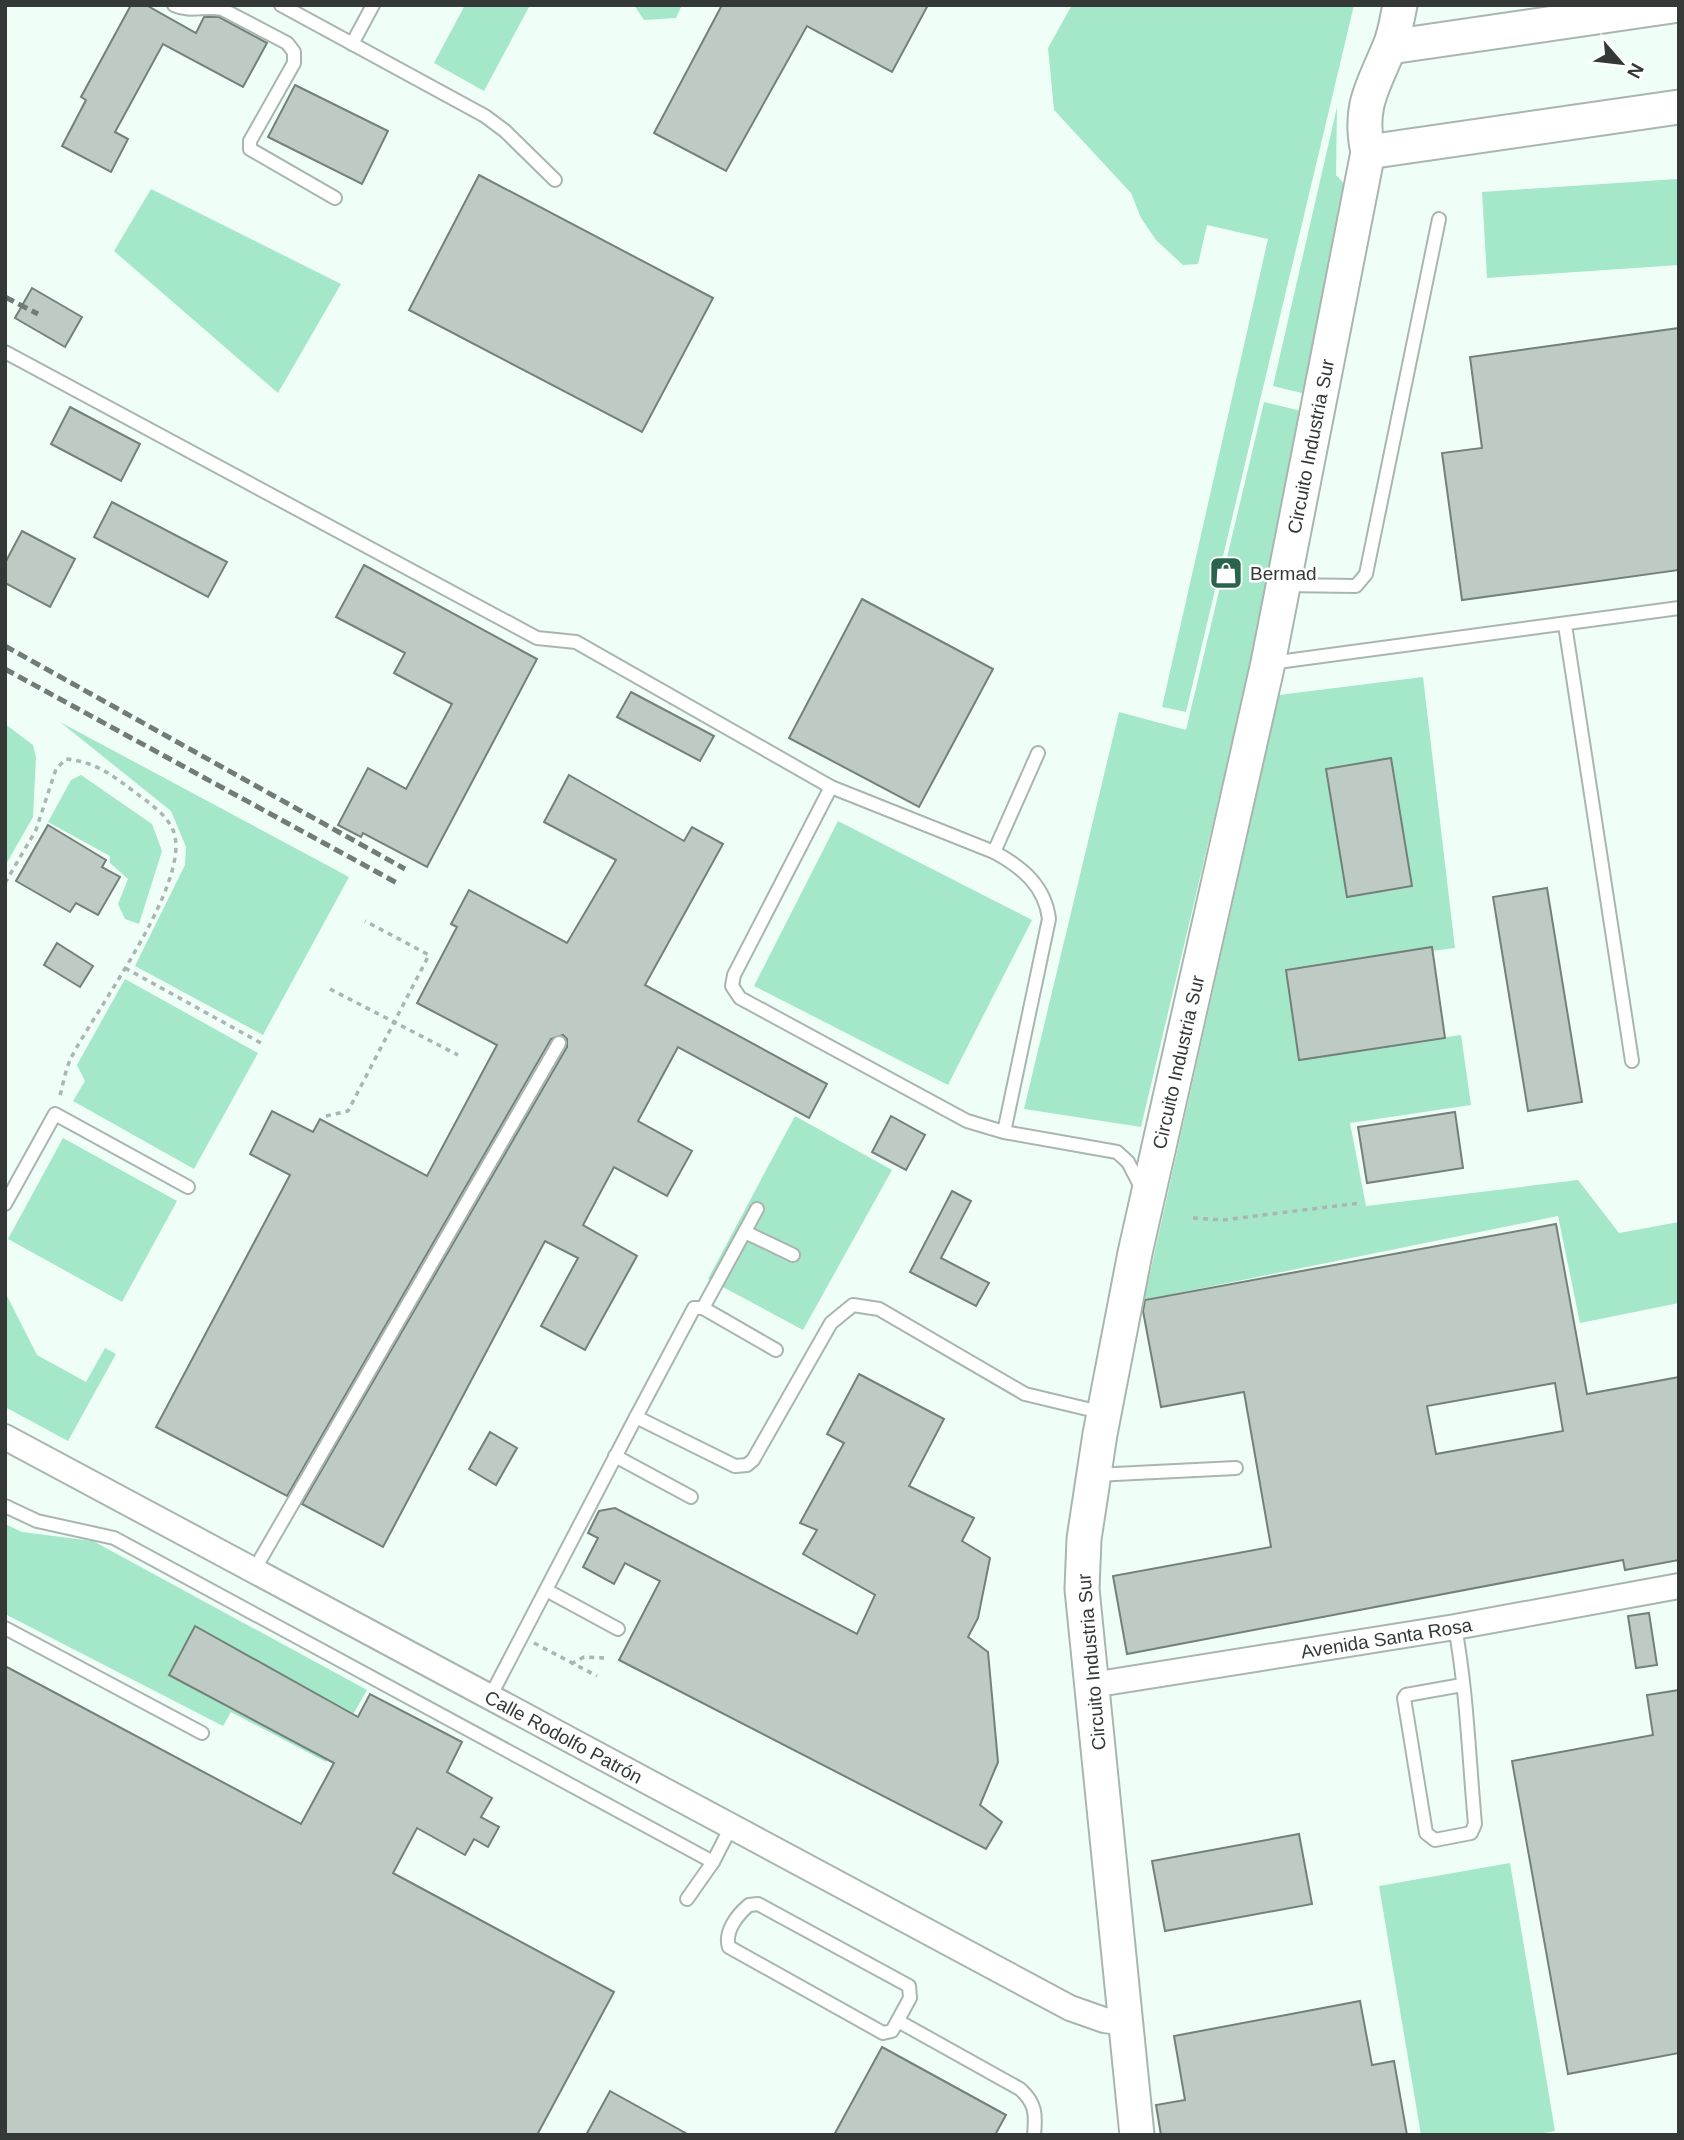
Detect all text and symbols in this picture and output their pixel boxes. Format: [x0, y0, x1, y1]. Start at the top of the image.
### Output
north arrow [1586, 28, 1656, 98]
text: N [1623, 60, 1648, 82]
street label: Circuito Industria Sur [1284, 357, 1338, 536]
shop icon: Bermad [1207, 554, 1245, 592]
place label: Bermad [1250, 563, 1317, 584]
street label: Circuito Industria Sur [1149, 973, 1208, 1151]
street label: Circuito Industria Sur [1073, 1572, 1110, 1751]
street label: Avenida Santa Rosa [1299, 1614, 1474, 1662]
street label: Calle Rodolfo Patrón [481, 1686, 646, 1788]

